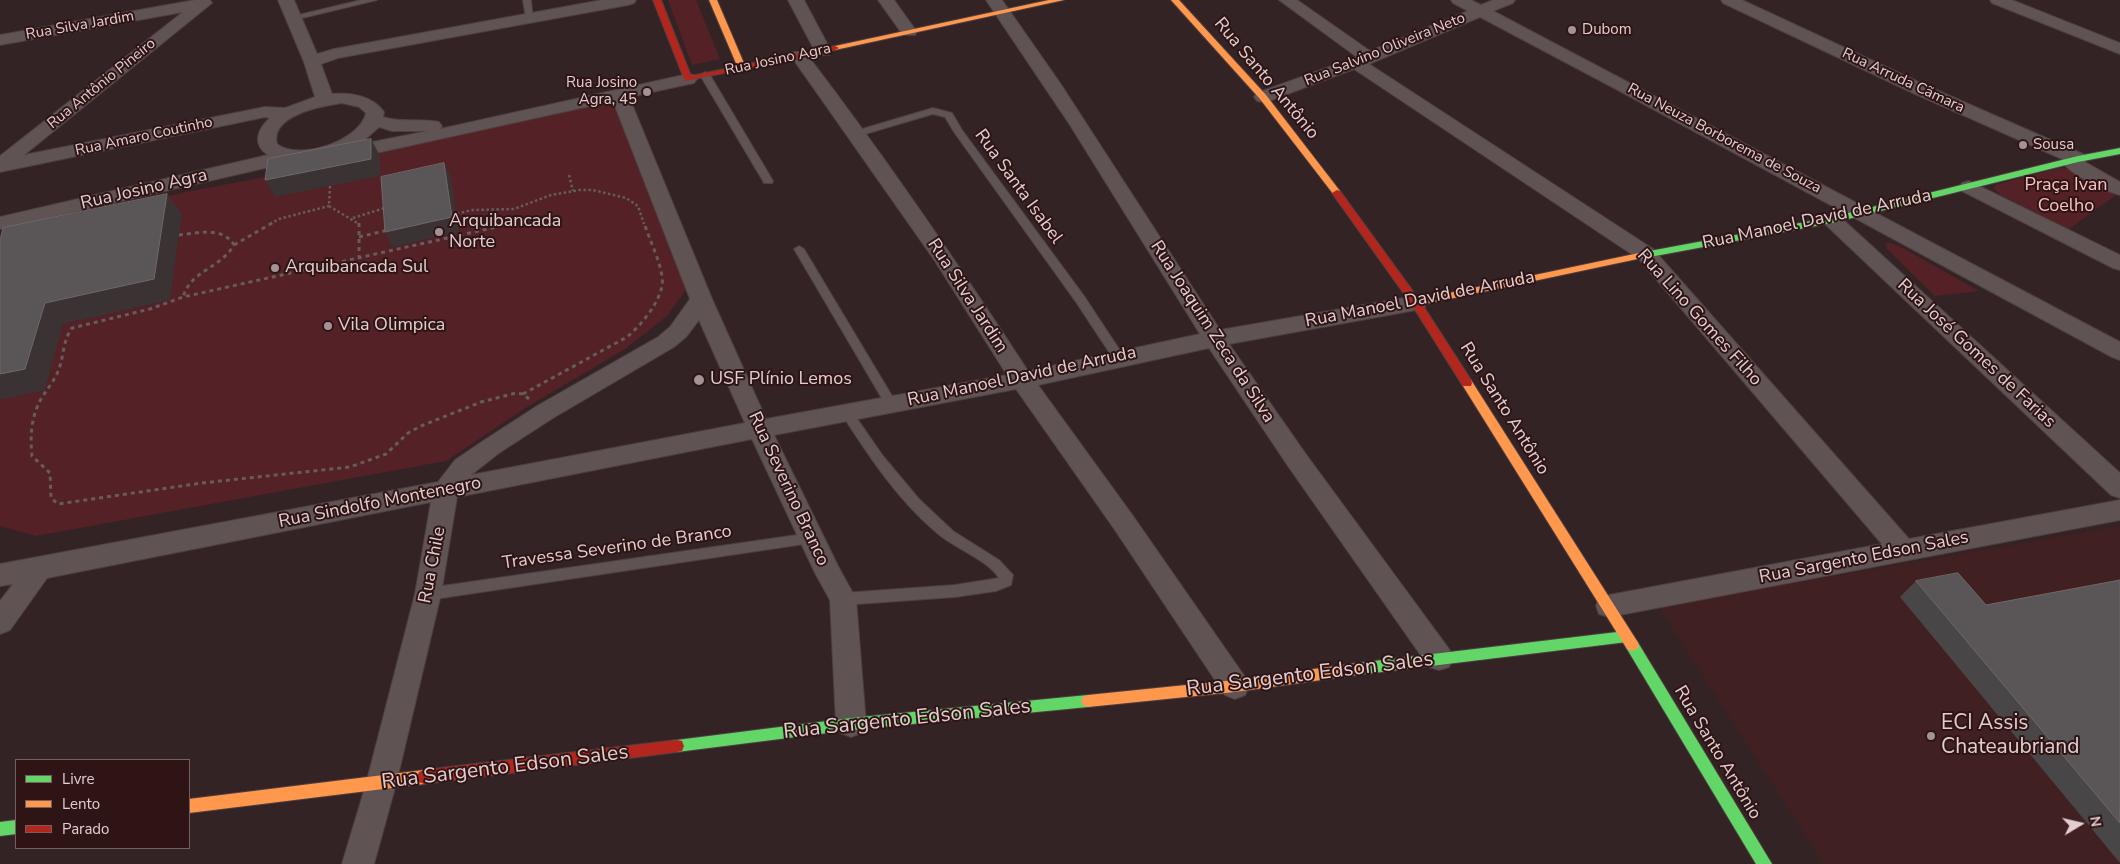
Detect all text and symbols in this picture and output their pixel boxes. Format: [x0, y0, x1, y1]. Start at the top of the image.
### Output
street label: Rua Silva Jardim [24, 8, 136, 44]
street label: Rua Salvino Oliveira Neto [1302, 9, 1468, 91]
street label: Rua Santo Antônio [1209, 14, 1323, 144]
place label: Dubom [1582, 21, 1631, 39]
marker: Dubom [1566, 24, 1578, 36]
street label: Rua Antônio Pineiro [44, 35, 160, 133]
street label: Rua Josino Agra [723, 40, 833, 80]
street label: Rua Arruda Cãmara [1839, 45, 1967, 117]
place label: Rua Josino Agra, 45 [566, 74, 637, 109]
street label: Rua Neuza Borborema de Souza [1624, 80, 1824, 198]
marker: Rua Josino Agra, 45 [641, 86, 653, 98]
street label: Rua Amaro Coutinho [74, 114, 214, 160]
street label: Rua Santa Isabel [969, 126, 1067, 248]
place label: Sousa [2033, 136, 2074, 154]
marker: Sousa [2017, 139, 2029, 151]
street label: Rua Josino Agra [79, 165, 209, 215]
park label: Praça Ivan Coelho [2025, 175, 2107, 218]
street label: Rua Manoel David de Arruda [1701, 185, 1933, 255]
place label: Arquibancada Norte [449, 211, 561, 253]
marker: Arquibancada Norte [433, 226, 445, 238]
street label: Rua Silva Jardim [922, 235, 1012, 357]
street label: Rua Joaquim Zeca da Silva [1145, 237, 1279, 427]
street label: Rua Lino Gomes Filho [1632, 245, 1766, 391]
place label: Arquibancada Sul [285, 257, 428, 279]
marker: Arquibancada Sul [269, 262, 281, 274]
street label: Rua Manoel David de Arruda [1303, 267, 1537, 333]
street label: Rua José Gomes de Farias [1892, 275, 2060, 433]
place label: Vila Olimpica [338, 315, 445, 337]
marker: Vila Olimpica [322, 320, 334, 332]
street label: Rua Santo Antônio [1455, 339, 1553, 479]
street label: Rua Manoel David de Arruda [906, 342, 1138, 412]
place label: USF Plínio Lemos [710, 369, 852, 391]
marker: USF Plínio Lemos [692, 373, 706, 387]
street label: Rua Severino Branco [743, 409, 833, 569]
street label: Rua Sindolfo Montenegro [277, 473, 483, 533]
street label: Travessa Severino de Branco [501, 521, 733, 575]
street label: Rua Chile [415, 525, 451, 605]
street label: Rua Sargento Edson Sales [1757, 527, 1971, 589]
street label: Rua Sargento Edson Sales [1185, 647, 1435, 703]
street label: Rua Santo Antônio [1669, 682, 1765, 824]
street label: Rua Sargento Edson Sales [782, 694, 1032, 746]
place label: ECI Assis Chateaubriand [1941, 711, 2079, 761]
marker: ECI Assis Chateaubriand [1925, 730, 1937, 742]
street label: Rua Sargento Edson Sales [380, 740, 630, 796]
legend [15, 759, 190, 849]
text: Livre [62, 769, 95, 789]
text: Lento [62, 794, 100, 814]
north arrow [2055, 799, 2105, 849]
text: N [2085, 815, 2106, 828]
text: Parado [62, 819, 109, 839]

